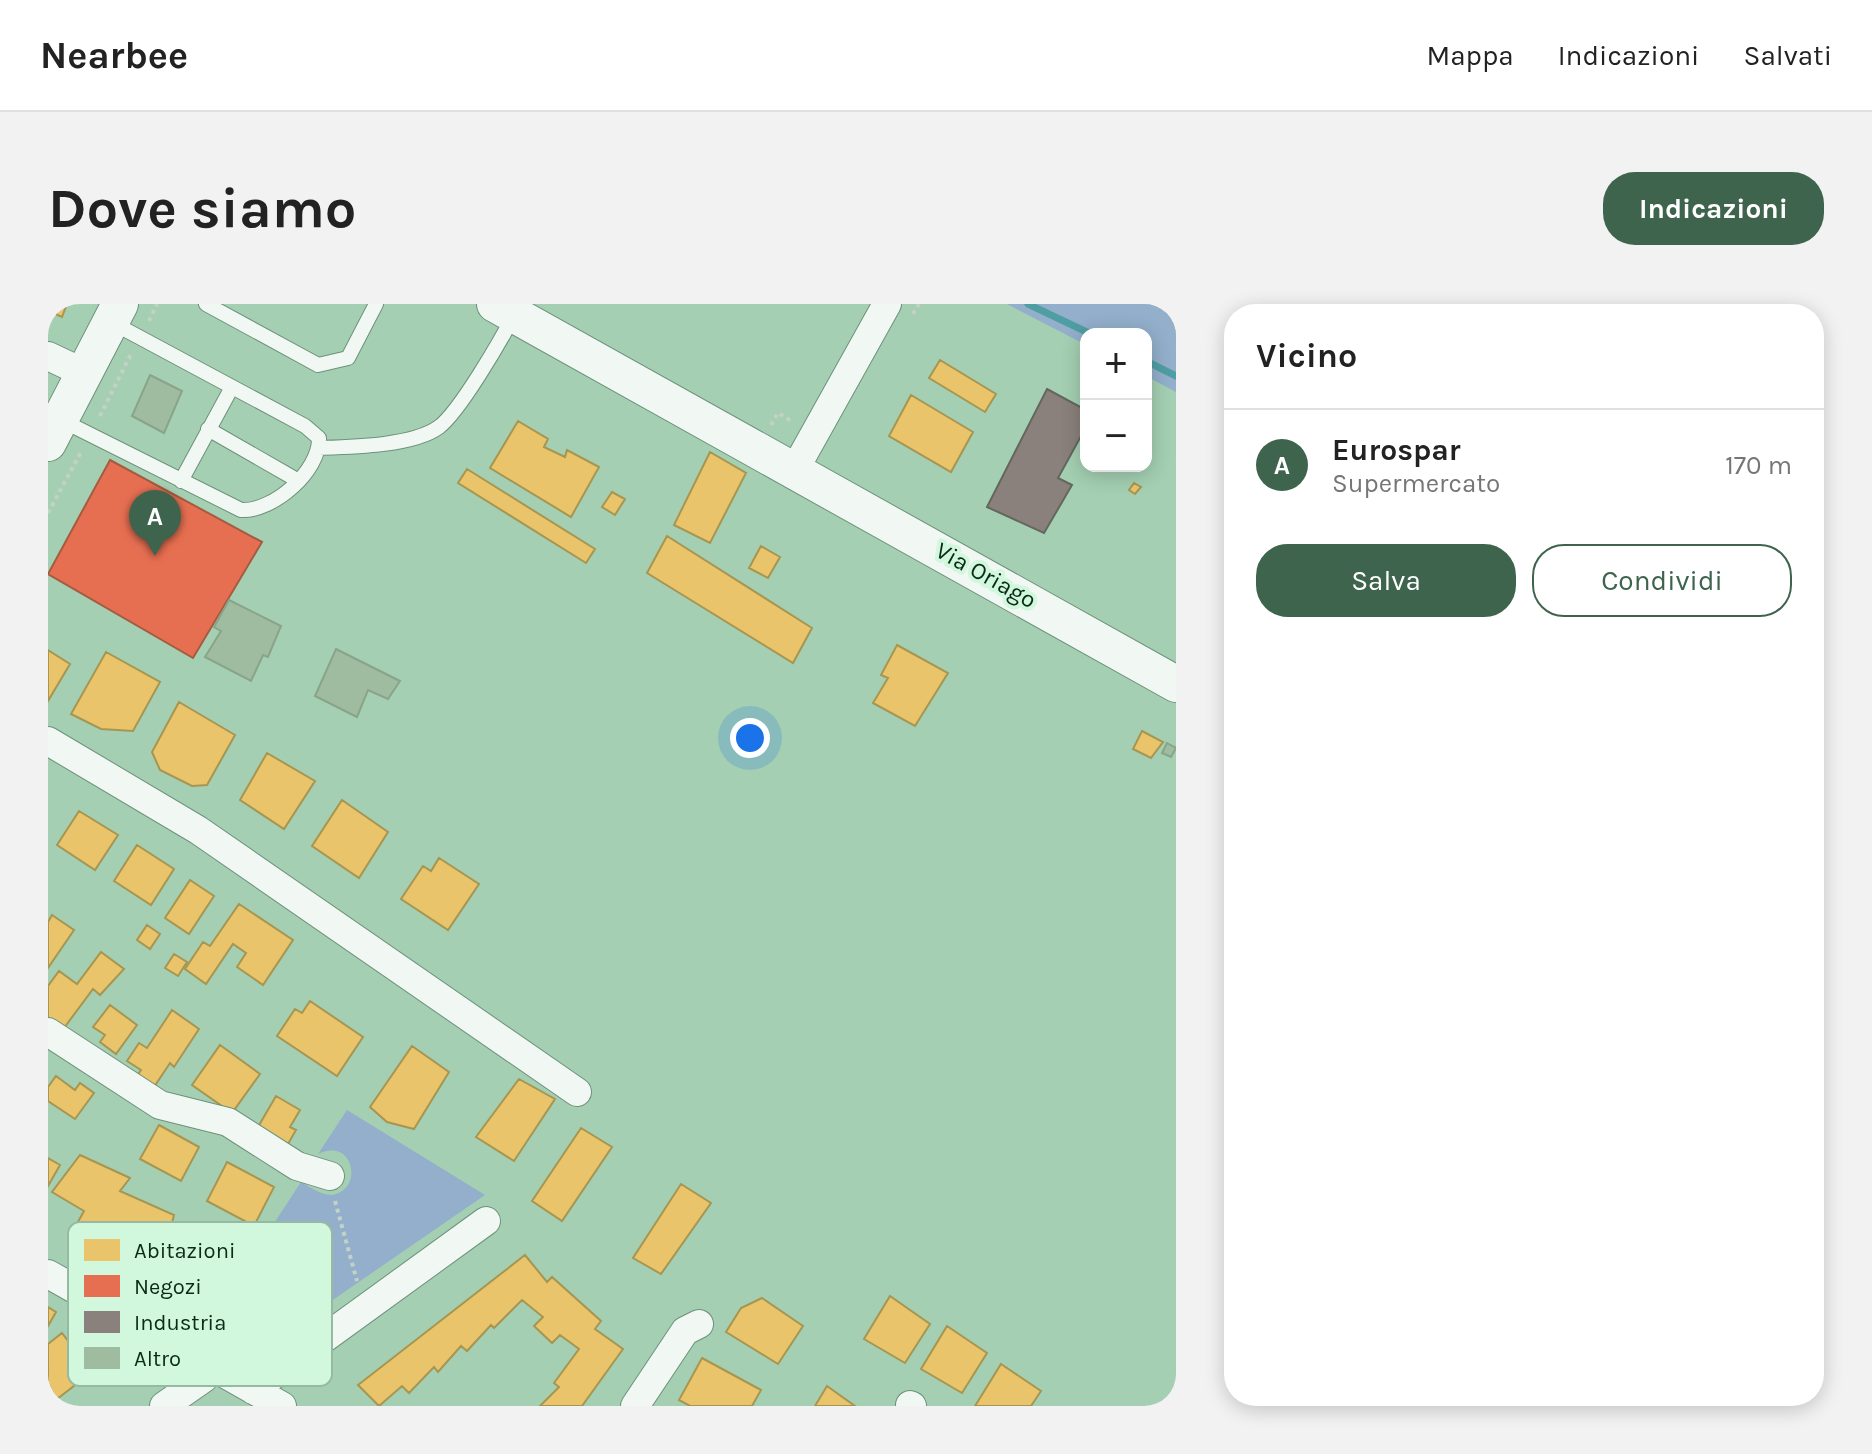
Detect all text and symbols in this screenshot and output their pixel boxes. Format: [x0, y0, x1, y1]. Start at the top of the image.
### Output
text: Nearbee [40, 33, 188, 78]
text: Mappa [1426, 39, 1514, 72]
text: Indicazioni [1558, 39, 1699, 72]
text: Salvati [1743, 39, 1832, 72]
button: Indicazioni [1603, 172, 1824, 245]
text: Dove siamo [48, 176, 357, 241]
map controls [1080, 328, 1152, 472]
button: + [1080, 328, 1152, 400]
text: Vicino [1256, 336, 1357, 376]
button: − [1080, 400, 1152, 472]
text: Eurospar [1332, 432, 1461, 468]
text: A [1274, 450, 1290, 481]
text: 170 m [1725, 450, 1792, 481]
text: Supermercato [1332, 468, 1500, 499]
pin: A [129, 490, 181, 556]
street label: Via Oriago [931, 536, 1041, 614]
button: Salva [1256, 544, 1516, 617]
button: Condividi [1532, 544, 1792, 617]
your location [730, 718, 770, 758]
legend [68, 1222, 332, 1386]
text: Abitazioni [134, 1238, 235, 1264]
text: Negozi [134, 1274, 202, 1300]
text: Industria [134, 1310, 226, 1336]
text: Altro [134, 1346, 181, 1372]

